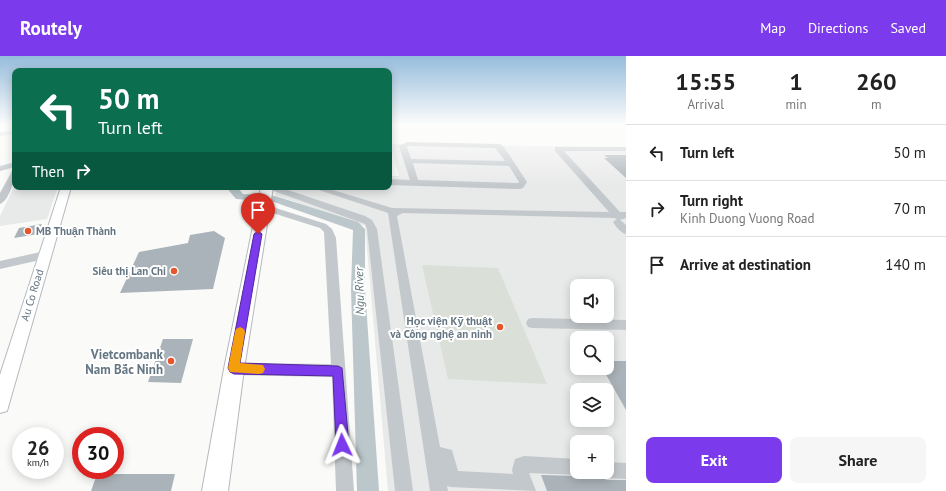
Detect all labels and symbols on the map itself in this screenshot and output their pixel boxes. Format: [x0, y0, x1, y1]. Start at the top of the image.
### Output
pin [241, 193, 275, 234]
place label: MB Thuận Thành [36, 224, 116, 238]
marker: MB Thuận Thành [23, 226, 33, 236]
place label: Siêu thị Lan Chi [92, 264, 166, 278]
marker: Siêu thị Lan Chi [169, 266, 179, 276]
water label: Ngu River [351, 266, 367, 315]
street label: Au Co Road [18, 267, 47, 323]
place label: Học viện Kỹ thuật và Công nghệ an ninh [389, 314, 492, 341]
marker: Học viện Kỹ thuật và Công nghệ an ninh [495, 322, 505, 332]
place label: Vietcombank Nam Bắc Ninh [85, 346, 164, 378]
marker: Vietcombank Nam Bắc Ninh [166, 356, 176, 366]
position arrow [321, 424, 363, 466]
speed limit sign: 30 [72, 427, 124, 479]

